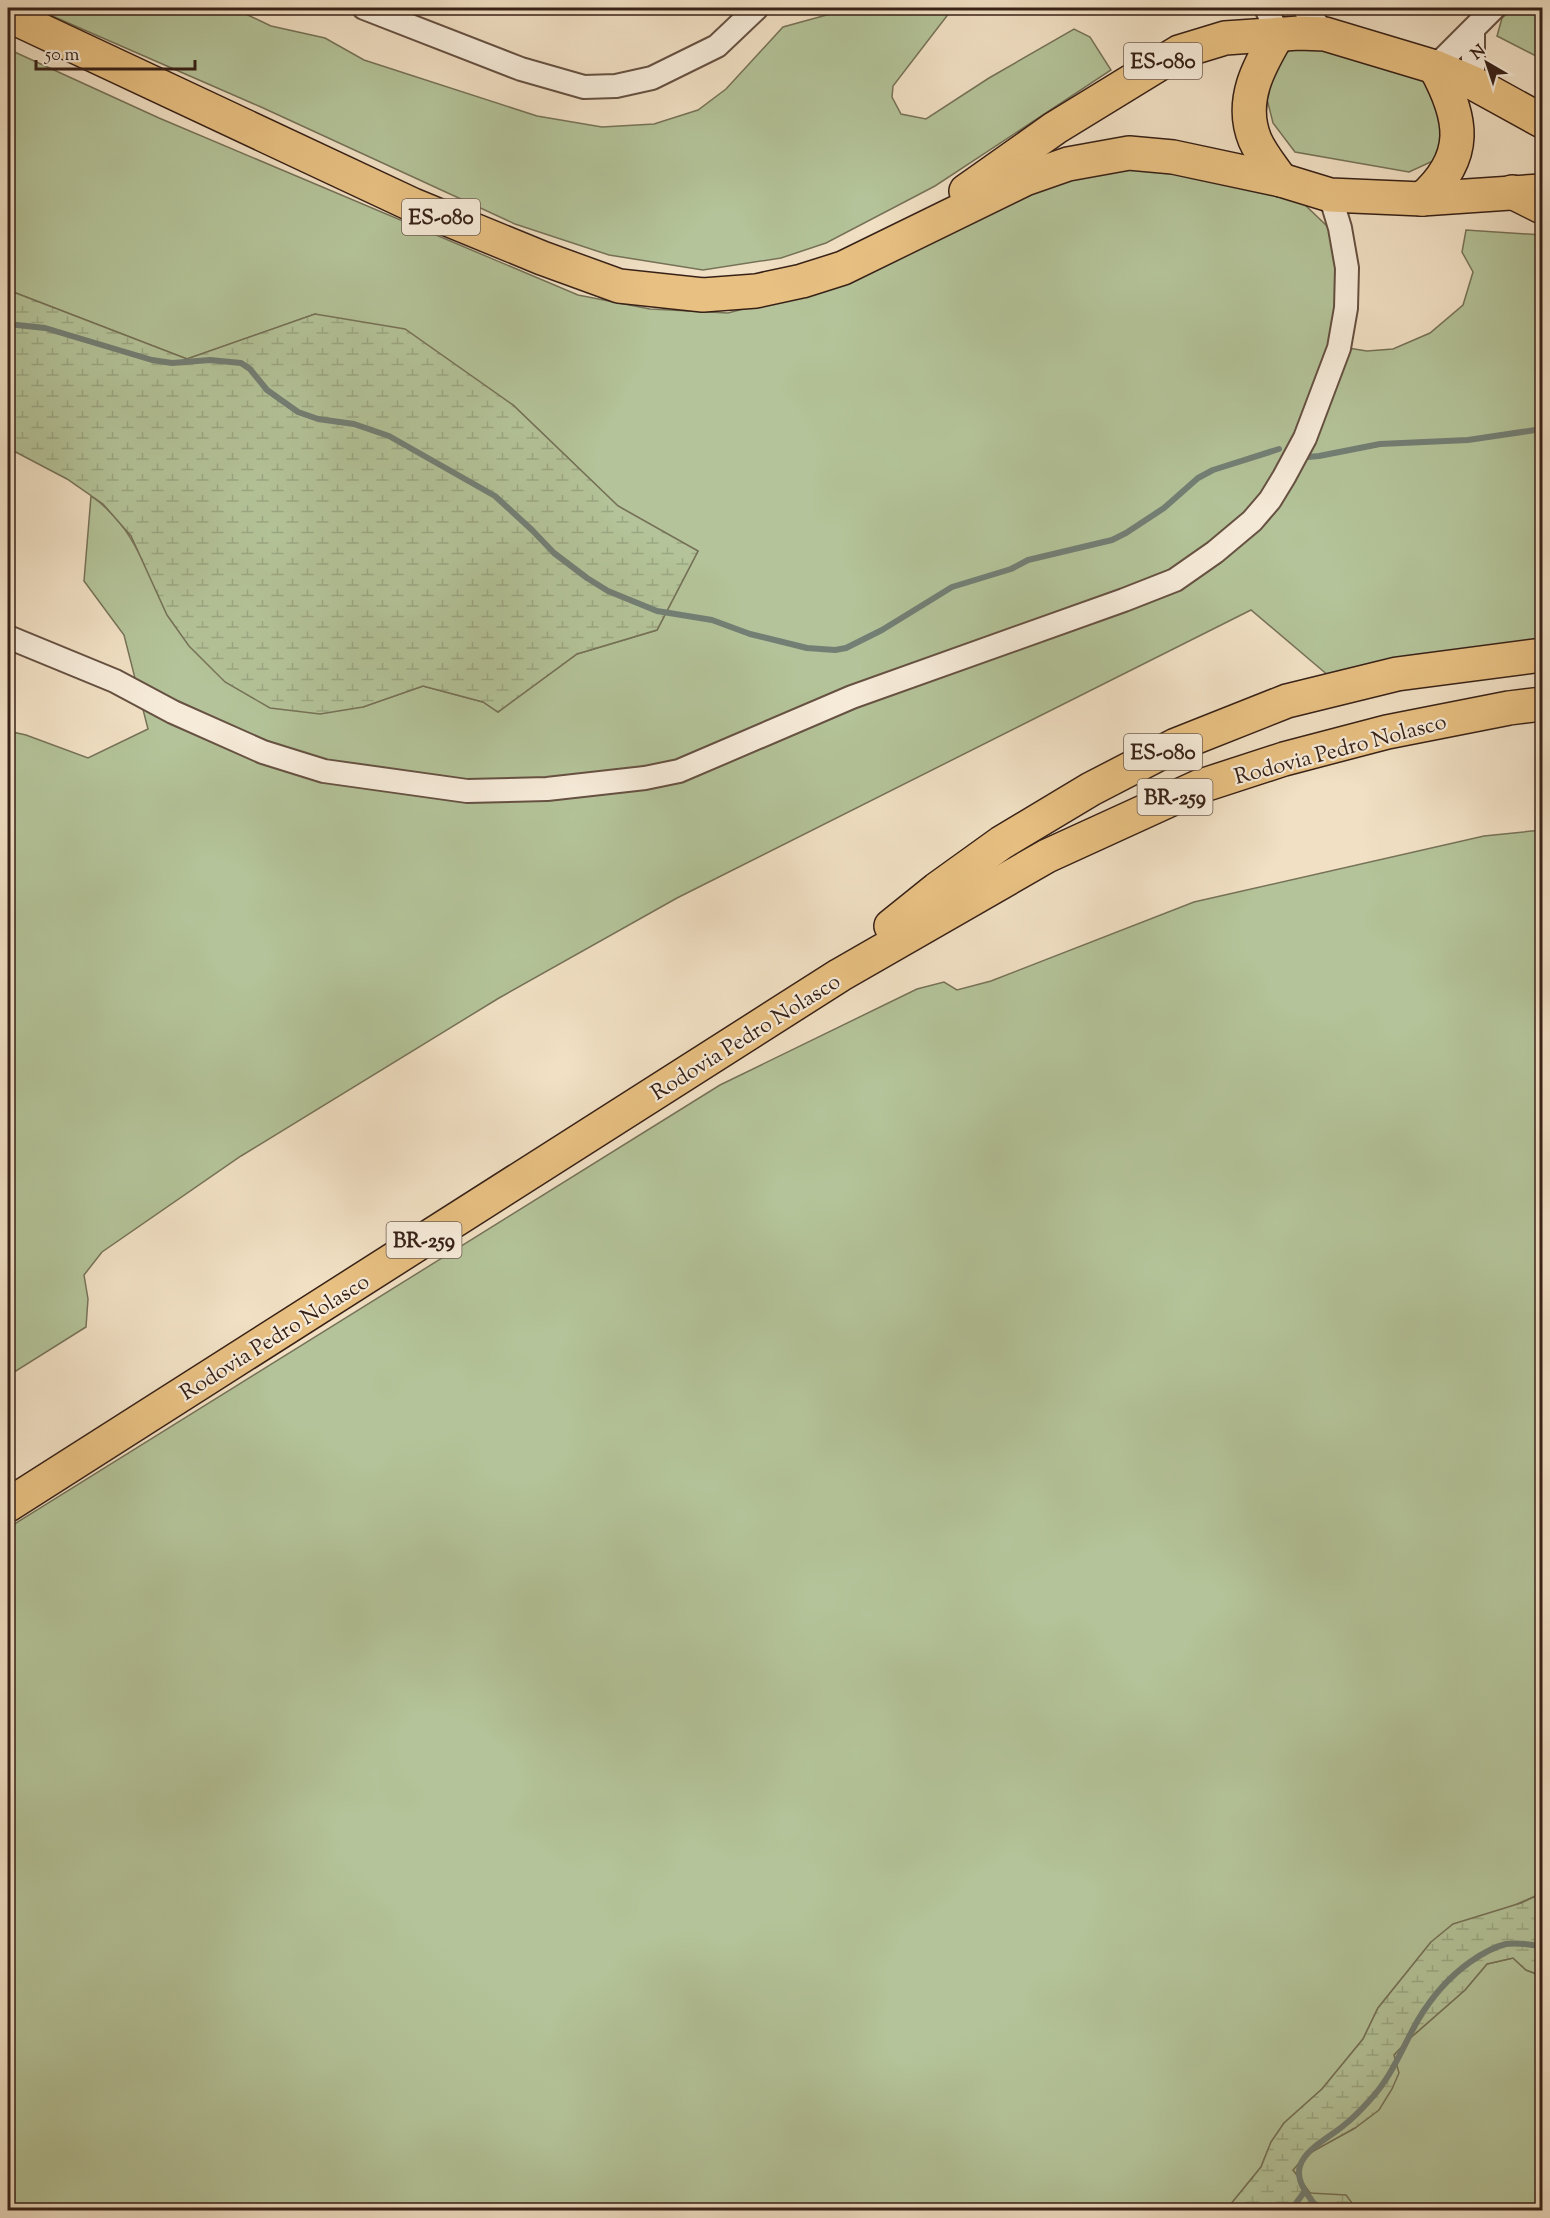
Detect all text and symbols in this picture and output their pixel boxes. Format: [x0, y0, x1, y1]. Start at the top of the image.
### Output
scale bar [36, 33, 195, 71]
north arrow [1457, 33, 1517, 93]
text: N [1467, 40, 1492, 66]
text: 50 m [44, 43, 80, 69]
road number: ES-080 [1124, 43, 1202, 79]
road number: ES-080 [402, 199, 480, 235]
street label: Rodovia Pedro Nolasco [1231, 707, 1450, 795]
road number: ES-080 [1124, 734, 1202, 770]
road number: BR-259 [1138, 779, 1212, 815]
street label: Rodovia Pedro Nolasco [646, 967, 848, 1110]
road number: BR-259 [386, 1222, 462, 1258]
street label: Rodovia Pedro Nolasco [175, 1267, 377, 1410]

